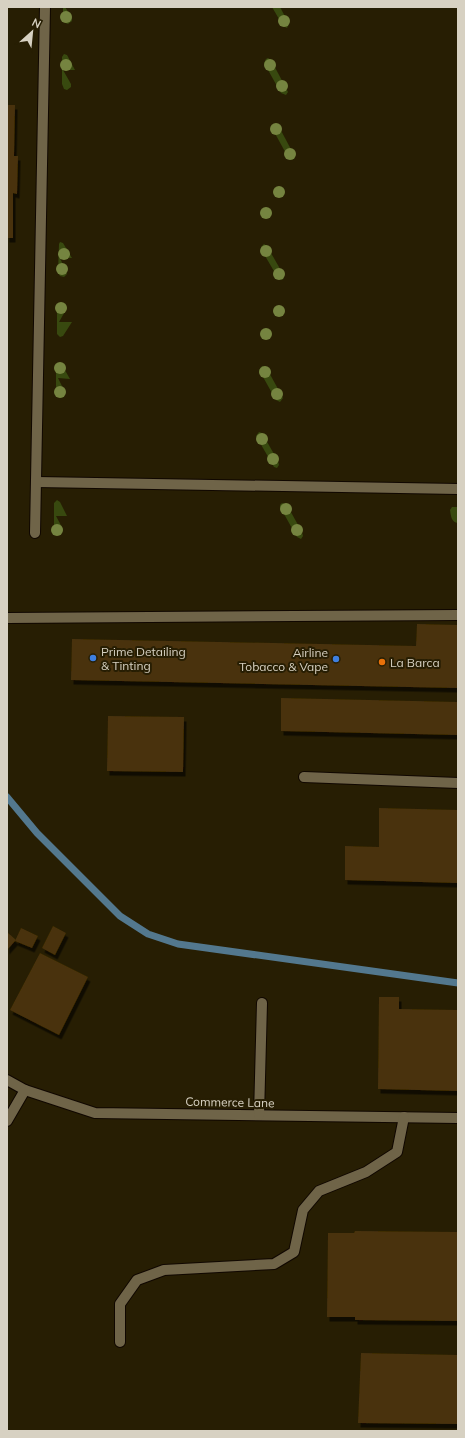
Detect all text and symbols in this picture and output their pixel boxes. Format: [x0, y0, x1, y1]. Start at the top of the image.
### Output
north arrow [12, 12, 52, 52]
text: N [30, 15, 43, 31]
place label: Prime Detailing & Tinting [101, 644, 186, 673]
place label: Airline Tobacco & Vape [239, 645, 328, 674]
marker: Prime Detailing & Tinting [88, 653, 98, 663]
marker: Airline Tobacco & Vape [331, 654, 341, 664]
place label: La Barca [390, 655, 440, 670]
marker: La Barca [377, 657, 387, 667]
street label: Commerce Lane [185, 1094, 275, 1110]

